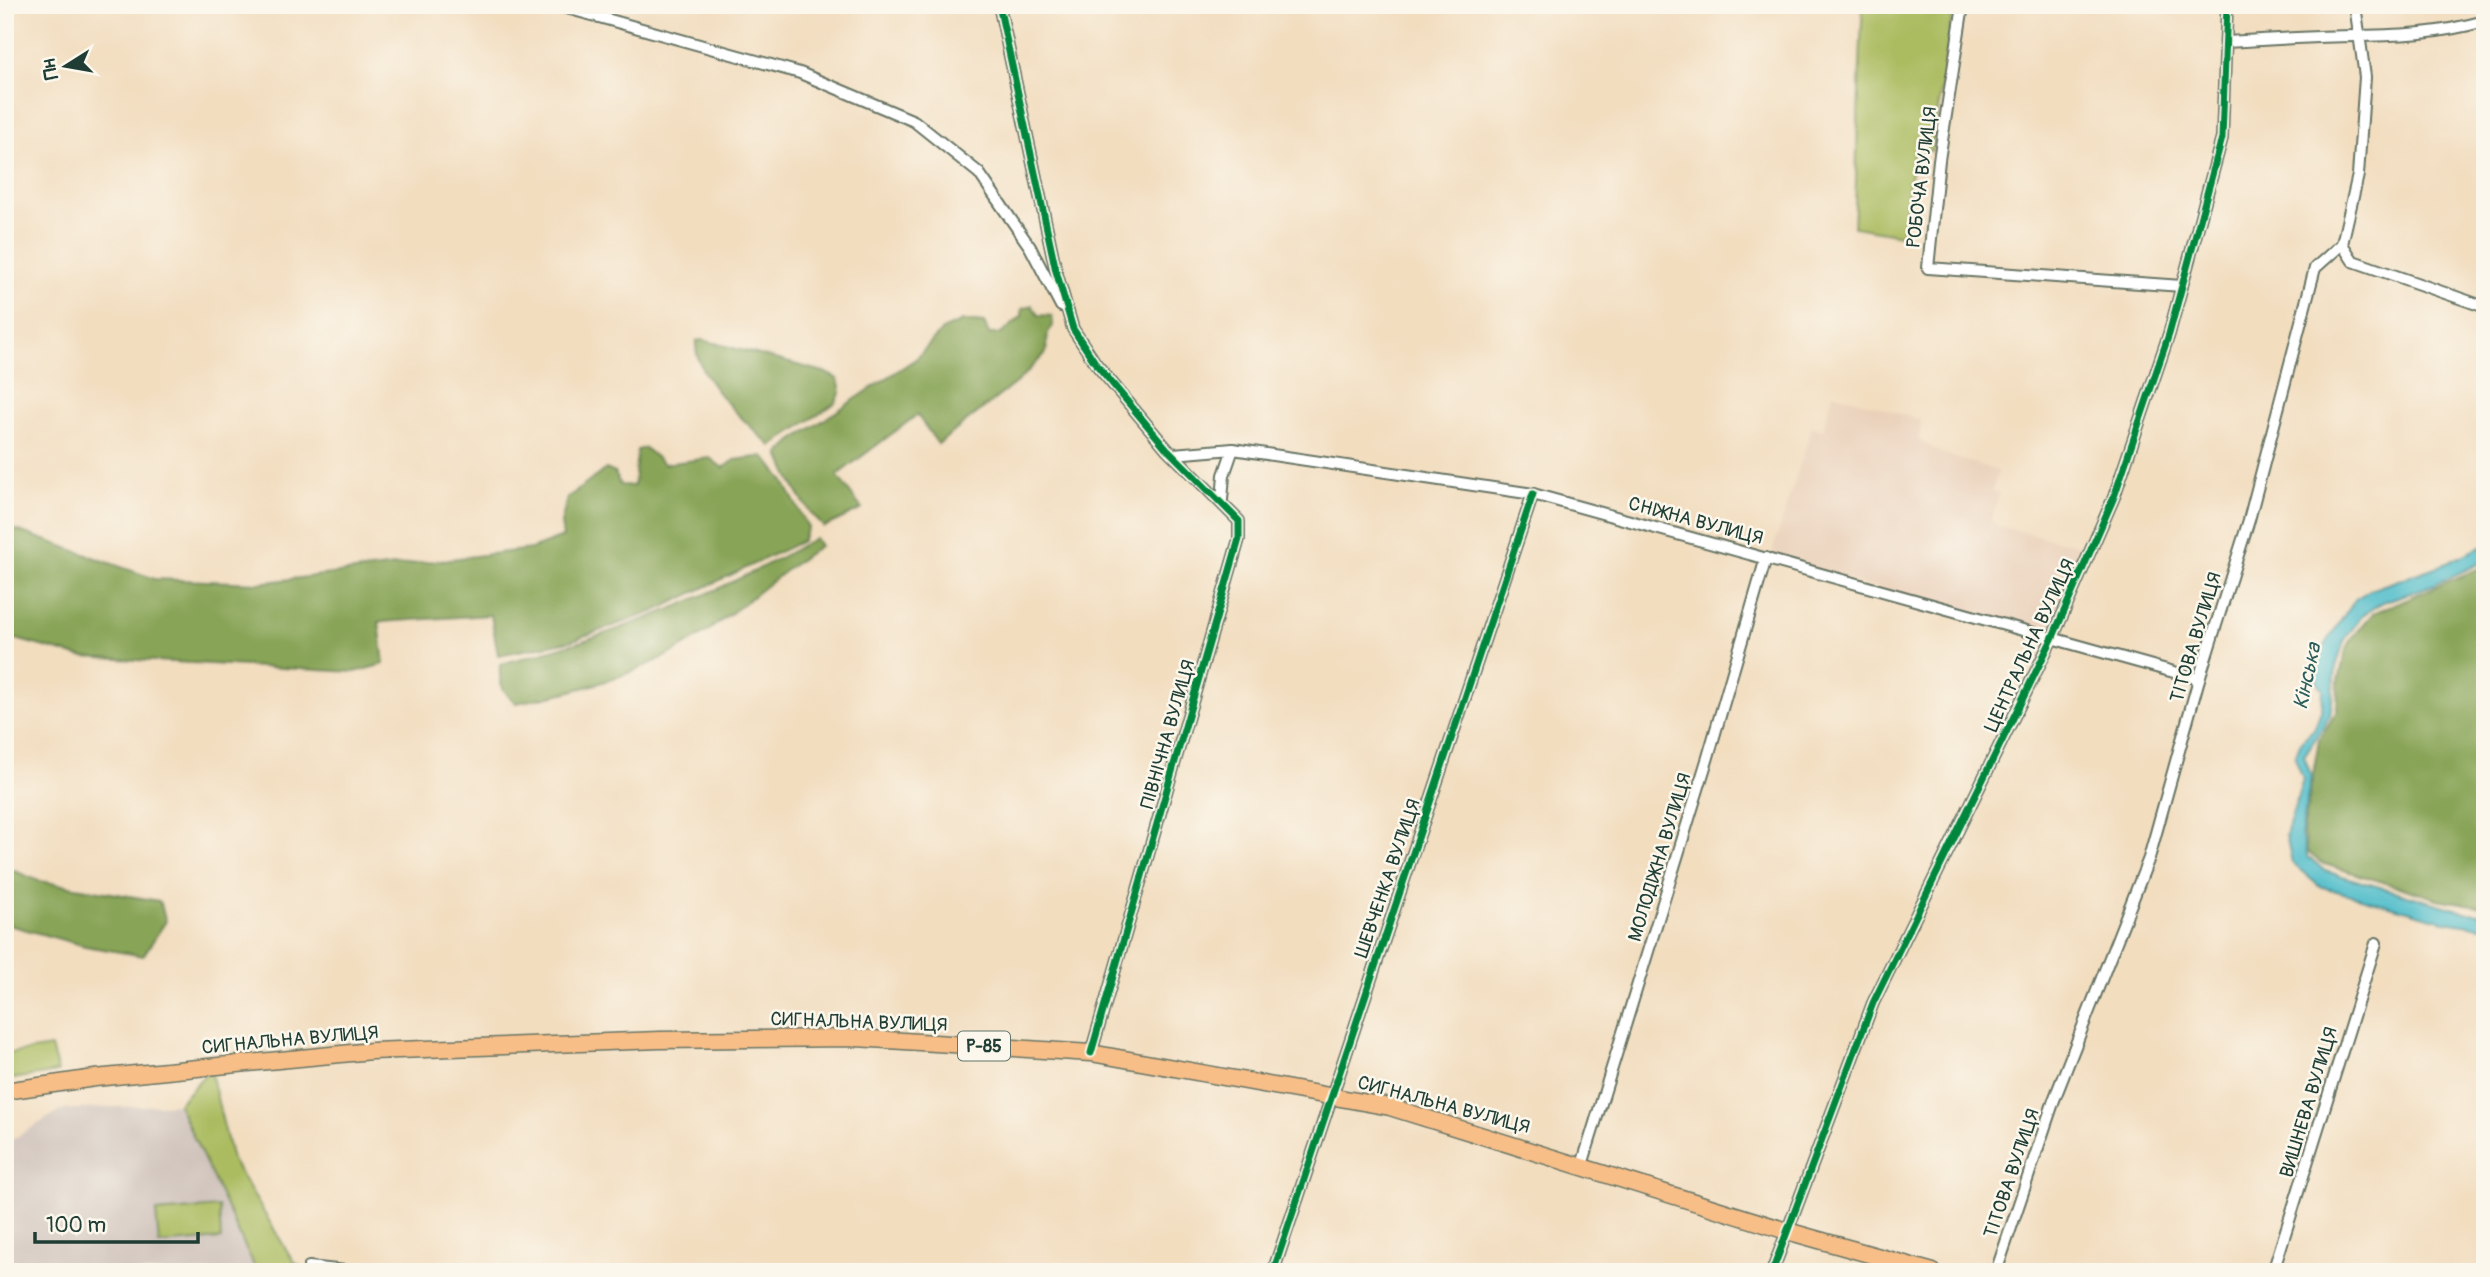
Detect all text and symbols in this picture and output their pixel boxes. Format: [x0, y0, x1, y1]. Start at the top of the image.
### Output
north arrow [32, 32, 102, 102]
text: Пн [37, 57, 64, 82]
street label: РОБОЧА ВУЛИЦЯ [1901, 105, 1943, 249]
street label: СНІЖНА ВУЛИЦЯ [1626, 491, 1766, 550]
street label: ЦЕНТРАЛЬНА ВУЛИЦЯ [1979, 555, 2081, 736]
street label: ТІТОВА ВУЛИЦЯ [2165, 569, 2227, 705]
water label: Кінська [2287, 639, 2328, 712]
street label: ПІВНІЧНА ВУЛИЦЯ [1135, 657, 1201, 812]
street label: МОЛОДІЖНА ВУЛИЦЯ [1623, 770, 1697, 945]
street label: ШЕВЧЕНКА ВУЛИЦЯ [1350, 796, 1426, 961]
street label: СИГНАЛЬНА ВУЛИЦЯ [770, 1007, 948, 1037]
street label: СИГНАЛЬНА ВУЛИЦЯ [201, 1020, 379, 1060]
street label: ВИШНЕВА ВУЛИЦЯ [2275, 1024, 2343, 1181]
road number: Р-85 [958, 1031, 1010, 1060]
street label: СИГНАЛЬНА ВУЛИЦЯ [1355, 1070, 1532, 1140]
street label: ТІТОВА ВУЛИЦЯ [1979, 1106, 2045, 1241]
scale bar [35, 1200, 198, 1244]
text: 100 m [46, 1212, 106, 1239]

